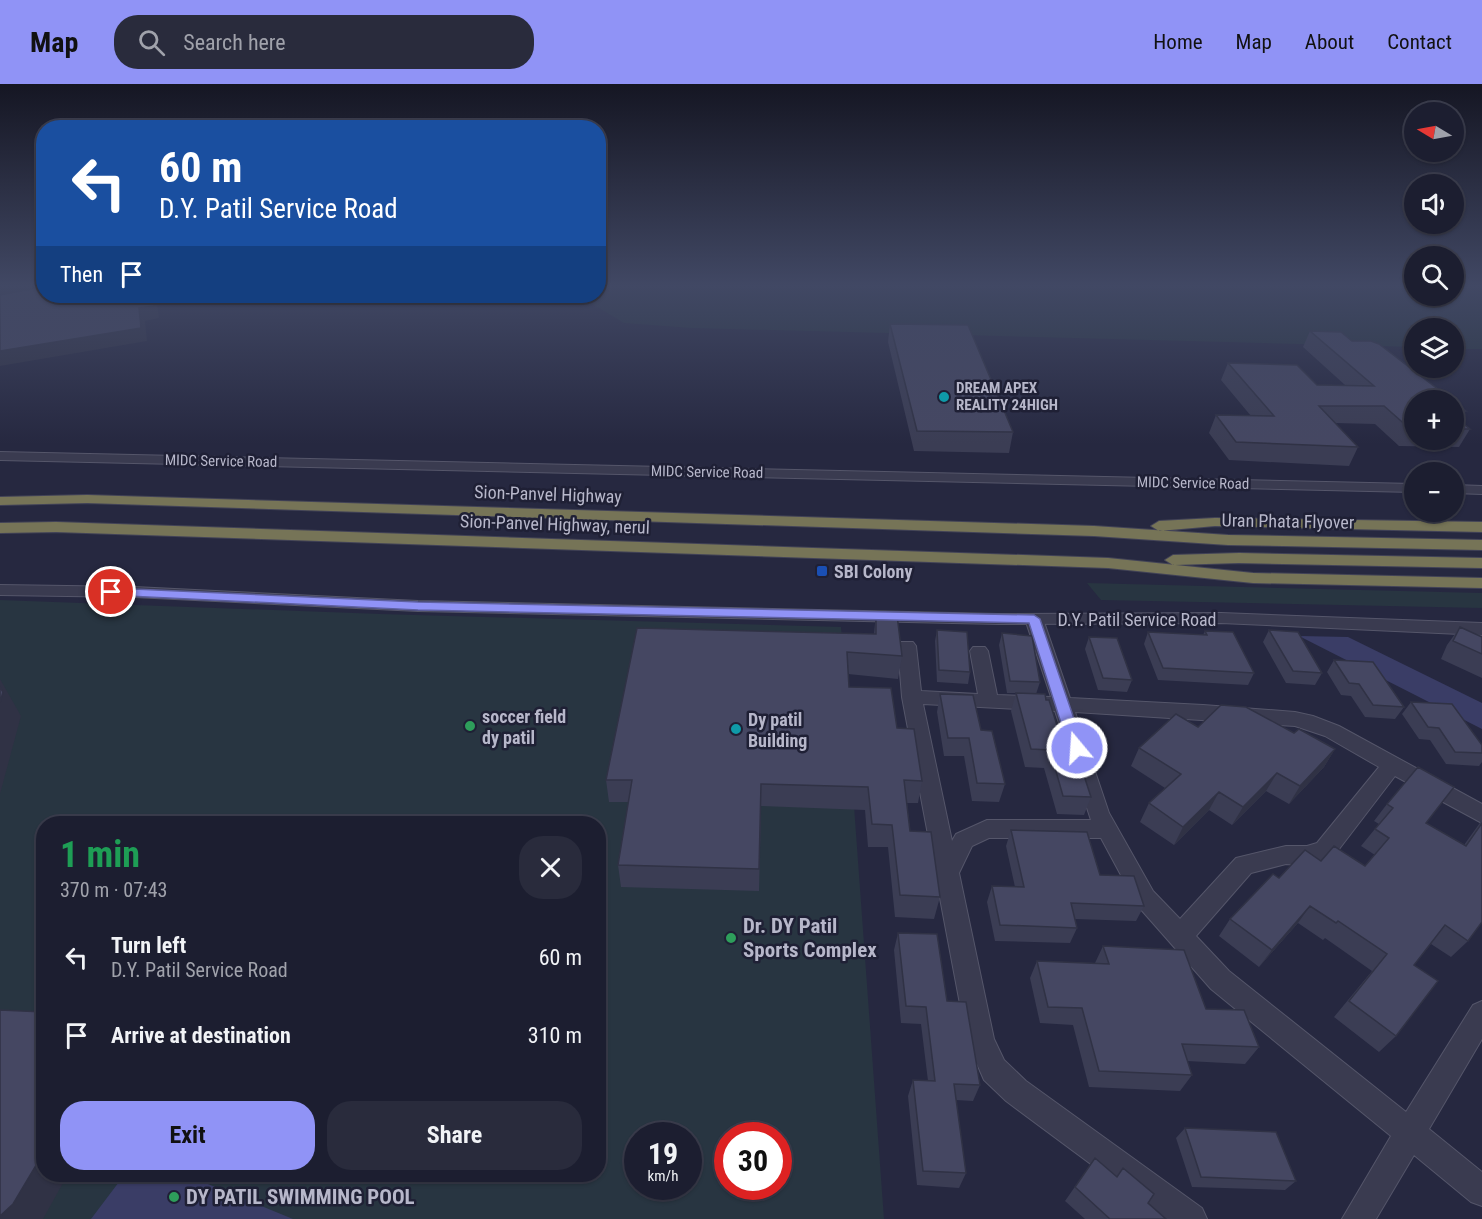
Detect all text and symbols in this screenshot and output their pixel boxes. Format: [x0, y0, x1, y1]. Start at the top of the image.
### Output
search box [114, 15, 534, 69]
text: Map [30, 26, 78, 59]
icon: search [135, 26, 168, 59]
text: Search here [183, 30, 286, 55]
text: Home [1153, 30, 1203, 54]
text: Map [1236, 30, 1272, 54]
text: About [1305, 30, 1354, 54]
text: Contact [1387, 30, 1452, 54]
north arrow [1404, 102, 1464, 162]
map controls [1404, 102, 1464, 522]
text: 60 m [159, 143, 242, 192]
icon: left [60, 144, 138, 222]
button: sound [1404, 174, 1464, 234]
text: D.Y. Patil Service Road [159, 193, 398, 225]
button: search [1404, 246, 1464, 306]
icon: arrive [115, 258, 148, 291]
text: Then [60, 262, 103, 287]
button: layers [1404, 318, 1464, 378]
place label: DREAM APEX REALITY 24HIGH [956, 379, 1058, 414]
marker: DREAM APEX REALITY 24HIGH [937, 390, 951, 404]
button: + [1404, 390, 1464, 450]
street label: MIDC Service Road [165, 451, 277, 471]
street label: MIDC Service Road [651, 462, 763, 482]
button: − [1404, 462, 1464, 522]
street label: MIDC Service Road [1137, 473, 1249, 493]
street label: Sion-Panvel Highway [474, 481, 623, 507]
street label: Uran Phata Flyover [1221, 509, 1355, 533]
street label: Sion-Panvel Highway, nerul [460, 510, 650, 538]
place label: SBI Colony [834, 561, 912, 582]
marker: SBI Colony [815, 564, 829, 578]
pin [85, 566, 136, 617]
icon: arrive [94, 575, 127, 608]
street label: D.Y. Patil Service Road [1057, 609, 1217, 630]
place label: soccer field dy patil [482, 706, 566, 748]
place label: Dy patil Building [748, 709, 807, 751]
position arrow [1045, 716, 1109, 780]
marker: soccer field dy patil [463, 719, 477, 733]
marker: Dy patil Building [729, 722, 743, 736]
text: 1 min [60, 834, 140, 876]
button: close [519, 836, 582, 899]
text: 370 m · 07:43 [60, 878, 167, 902]
place label: Dr. DY Patil Sports Complex [743, 914, 877, 962]
marker: Dr. DY Patil Sports Complex [724, 931, 738, 945]
text: Turn left [111, 933, 186, 958]
icon: left [60, 941, 93, 974]
text: 60 m [539, 945, 582, 970]
text: D.Y. Patil Service Road [111, 958, 288, 982]
icon: arrive [60, 1019, 93, 1052]
text: Arrive at destination [111, 1023, 291, 1048]
text: 310 m [528, 1023, 582, 1048]
button: Exit [60, 1101, 315, 1170]
button: Share [327, 1101, 582, 1170]
speed limit sign: 30 [714, 1122, 792, 1200]
text: 19 [648, 1136, 678, 1171]
text: km/h [648, 1167, 678, 1185]
place label: DY PATIL SWIMMING POOL [186, 1185, 415, 1209]
marker: DY PATIL SWIMMING POOL [167, 1190, 181, 1204]

